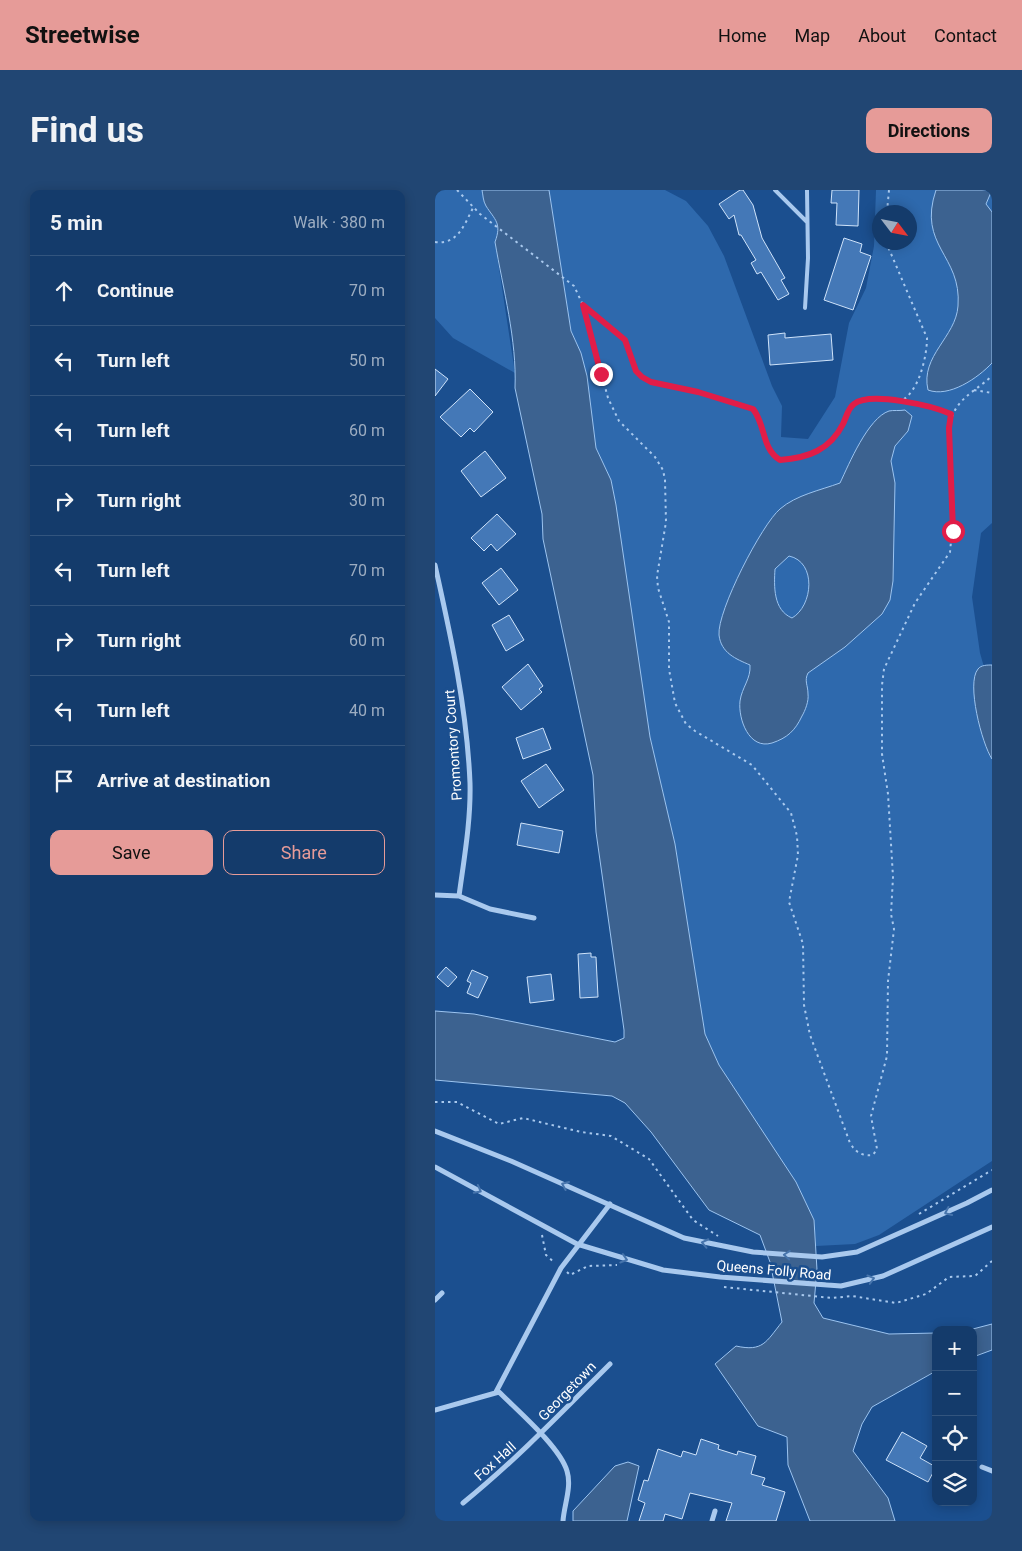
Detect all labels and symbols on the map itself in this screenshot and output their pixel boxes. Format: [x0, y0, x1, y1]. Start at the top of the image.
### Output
north arrow [872, 205, 917, 250]
route end [590, 363, 613, 386]
route start [942, 520, 965, 543]
street label: Promontory Court [441, 689, 465, 801]
one-way arrow [561, 1180, 570, 1191]
one-way arrow [473, 1184, 482, 1194]
one-way arrow [945, 1206, 954, 1216]
one-way arrow [701, 1238, 710, 1248]
one-way arrow [783, 1249, 791, 1260]
one-way arrow [620, 1253, 628, 1263]
street label: Queens Folly Road [716, 1257, 832, 1283]
one-way arrow [867, 1274, 875, 1284]
street label: Georgetown [535, 1358, 599, 1424]
street label: Fox Hall [471, 1438, 519, 1484]

